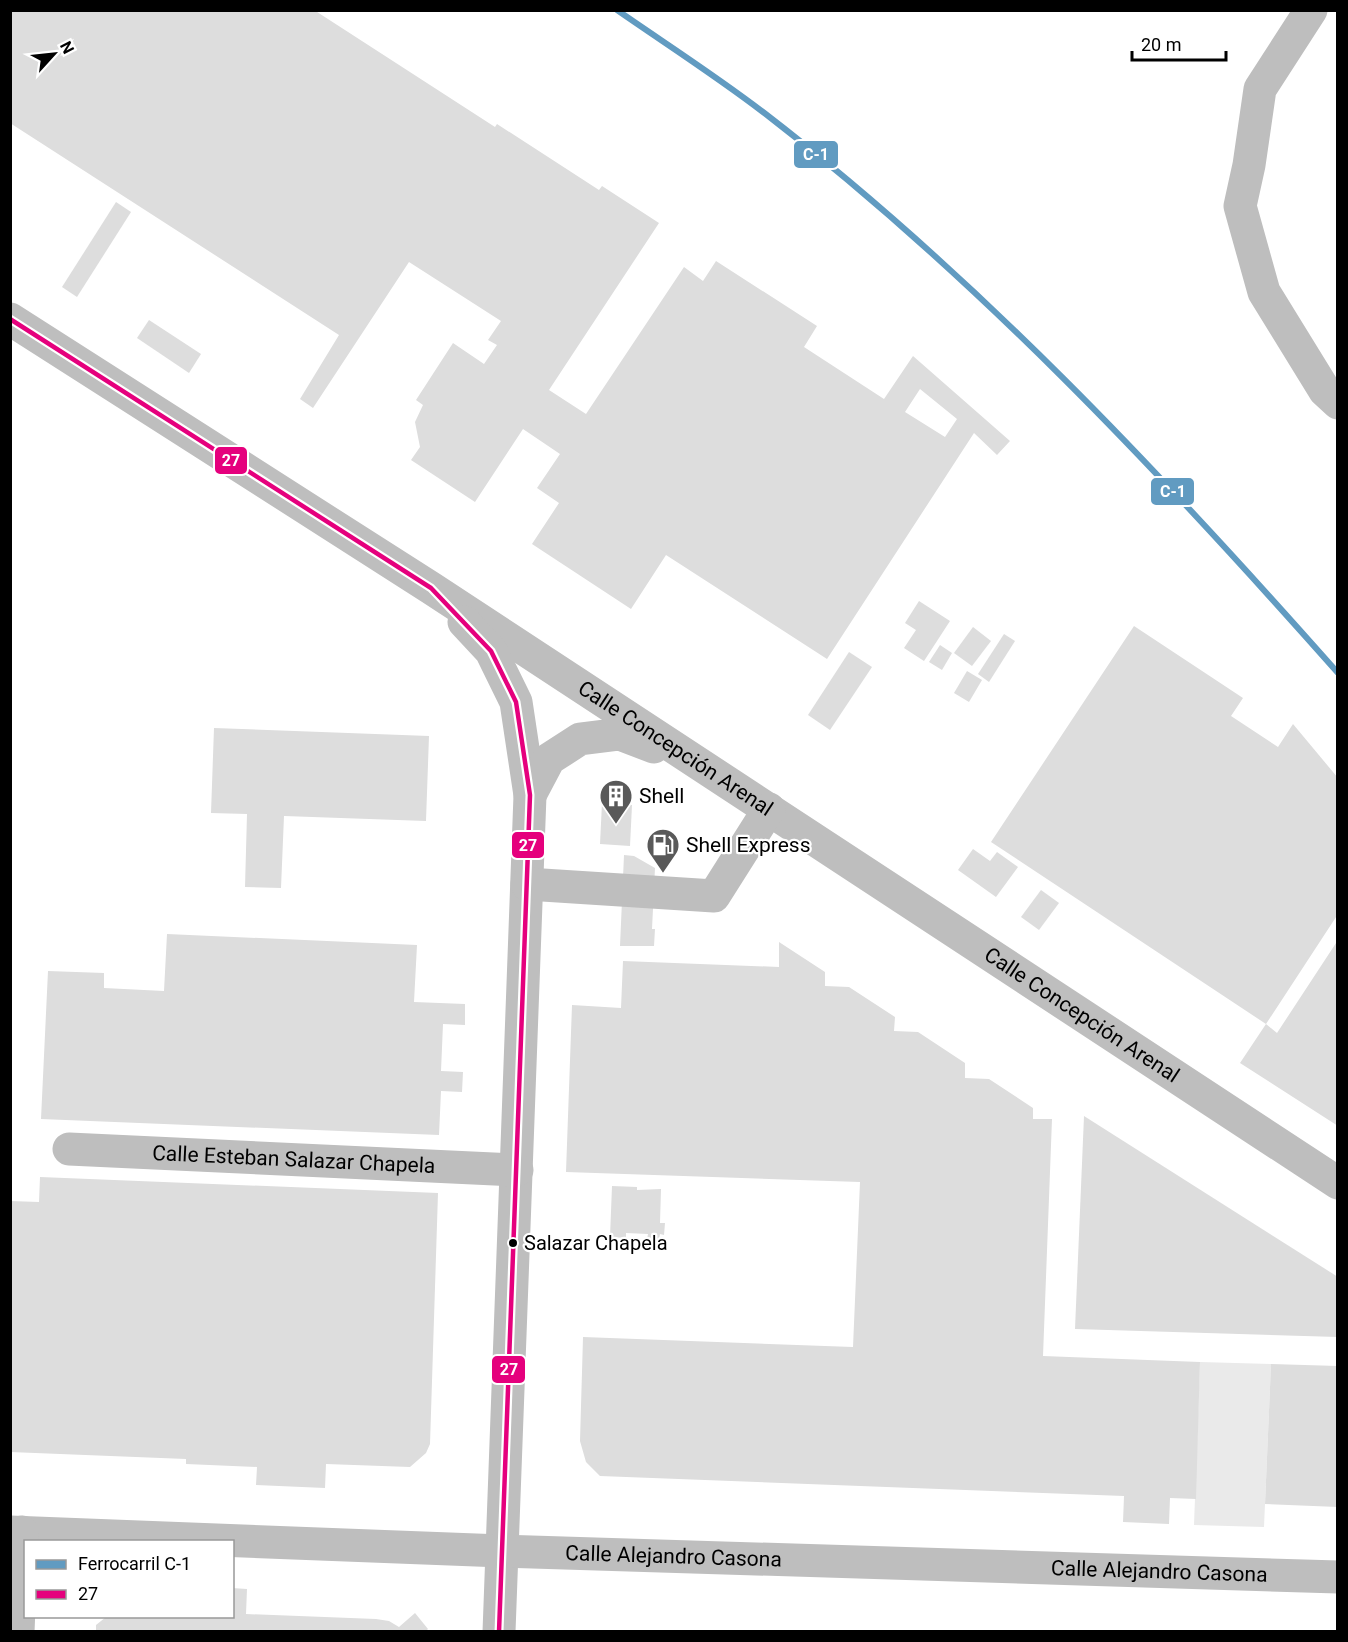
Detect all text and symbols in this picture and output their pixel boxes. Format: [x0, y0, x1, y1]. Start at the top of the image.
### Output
north arrow [24, 24, 84, 84]
scale bar [1132, 24, 1226, 62]
text: 20 m [1141, 34, 1181, 55]
text: N [56, 38, 78, 57]
line badge: C-1 [793, 140, 839, 169]
text: C-1 [803, 145, 829, 164]
line badge: 27 [214, 446, 248, 475]
text: 27 [222, 451, 240, 470]
line badge: C-1 [1150, 477, 1195, 506]
text: C-1 [1160, 482, 1186, 501]
street label: Calle Concepción Arenal [574, 676, 777, 821]
building icon: Shell [598, 778, 634, 825]
place label: Shell [639, 784, 684, 808]
fuel station icon: Shell Express [645, 827, 681, 874]
line badge: 27 [511, 831, 545, 859]
place label: Shell Express [686, 833, 810, 857]
text: 27 [519, 836, 537, 855]
street label: Calle Concepción Arenal [980, 942, 1184, 1087]
street label: Calle Esteban Salazar Chapela [152, 1141, 436, 1178]
place label: Salazar Chapela [524, 1231, 668, 1255]
marker: Salazar Chapela [507, 1237, 519, 1249]
line badge: 27 [491, 1355, 526, 1384]
text: 27 [500, 1360, 518, 1379]
legend [24, 1540, 234, 1618]
street label: Calle Alejandro Casona [565, 1541, 782, 1572]
text: Ferrocarril C-1 [78, 1553, 191, 1574]
street label: Calle Alejandro Casona [1051, 1556, 1268, 1587]
text: 27 [78, 1583, 98, 1604]

